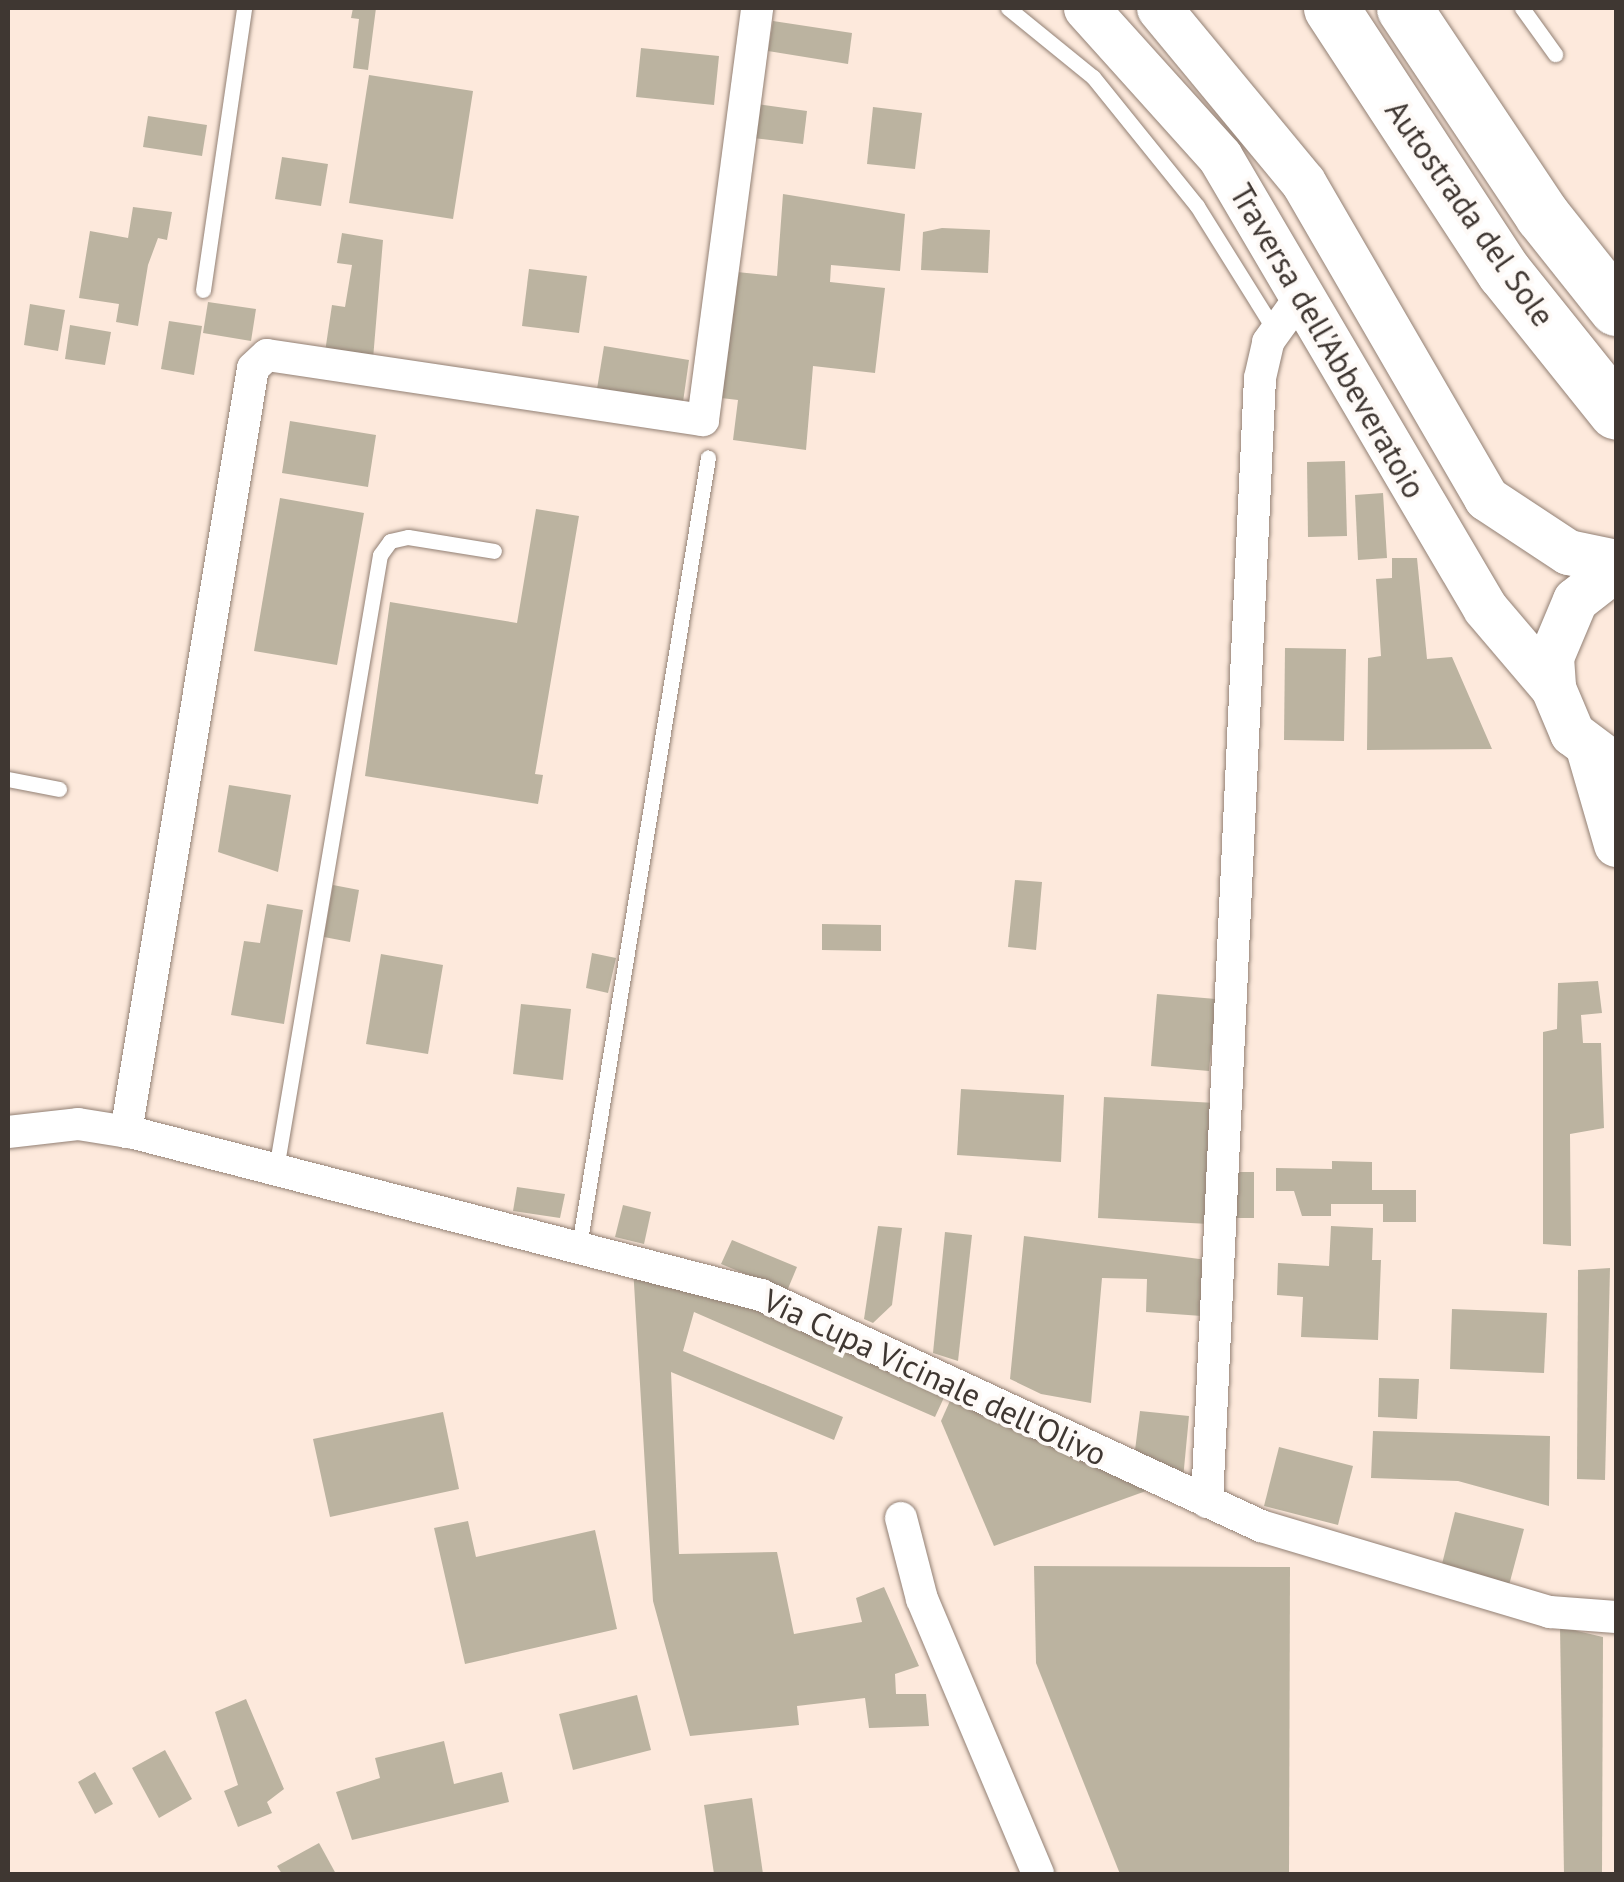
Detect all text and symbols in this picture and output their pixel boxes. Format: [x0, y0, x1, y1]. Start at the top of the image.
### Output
street label: Autostrada del Sole [1378, 92, 1562, 334]
street label: Traversa dell'Abbeveratoio [1222, 177, 1434, 505]
street label: Via Cupa Vicinale dell'Olivo [757, 1280, 1113, 1474]

